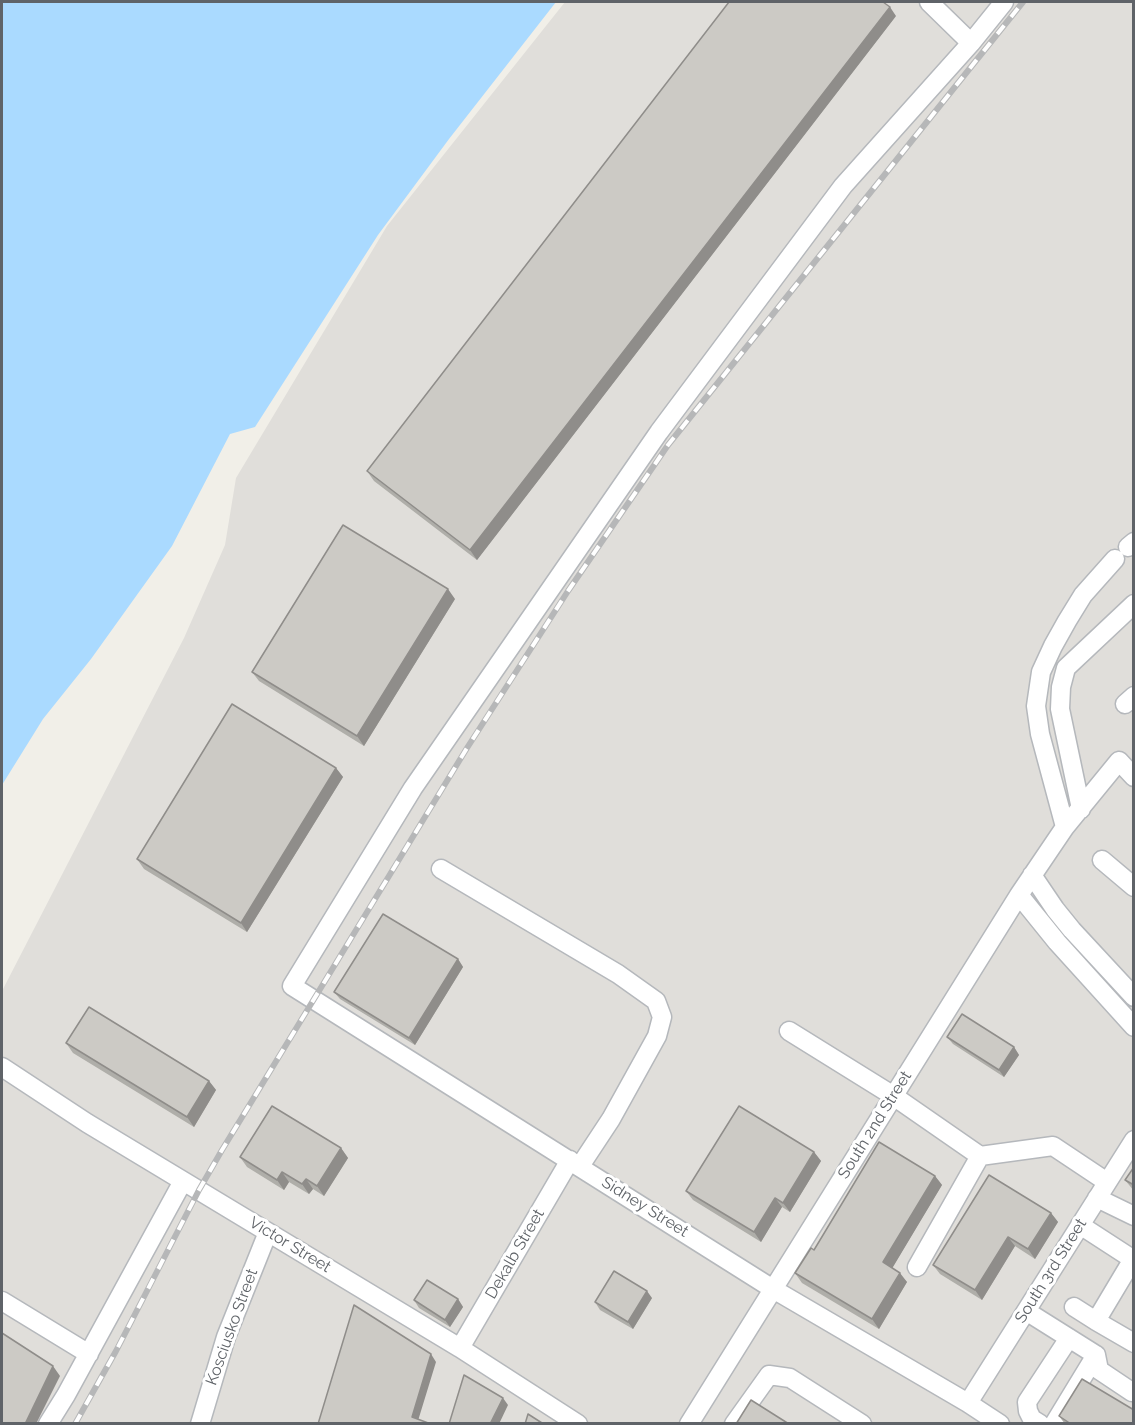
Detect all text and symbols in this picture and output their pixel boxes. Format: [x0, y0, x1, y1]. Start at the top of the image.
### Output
street label: South 2nd Street [834, 1068, 916, 1182]
street label: Sidney Street [598, 1173, 692, 1241]
street label: Dekalb Street [482, 1206, 548, 1302]
street label: Victor Street [246, 1213, 334, 1277]
street label: South 3rd Street [1011, 1215, 1091, 1327]
street label: Kosciusko Street [202, 1266, 262, 1388]

